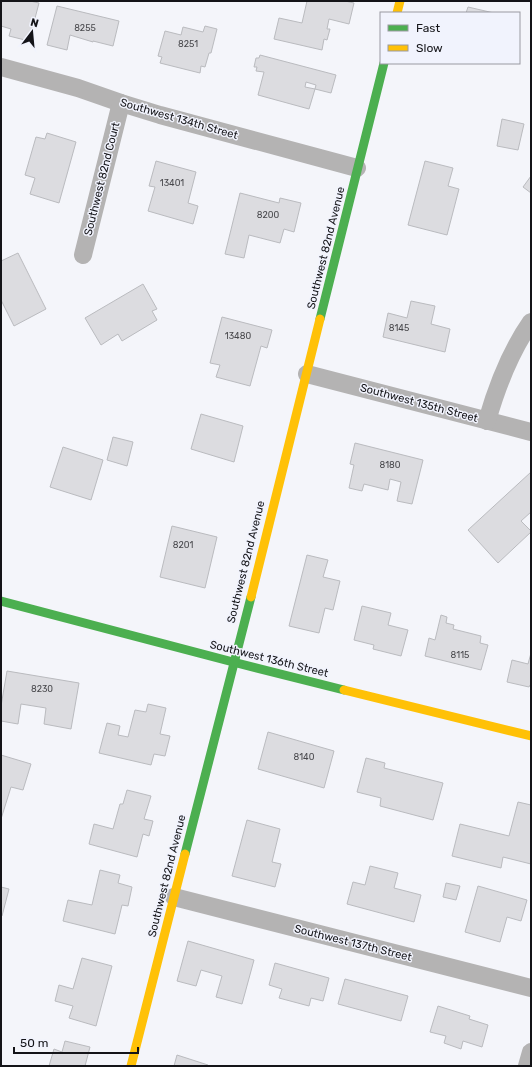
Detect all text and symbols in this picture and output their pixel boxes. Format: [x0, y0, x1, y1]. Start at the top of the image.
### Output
north arrow [12, 12, 52, 52]
legend [380, 12, 520, 64]
text: N [29, 16, 40, 30]
text: Fast [416, 21, 440, 35]
house number: 8255 [74, 23, 96, 33]
house number: 8251 [178, 39, 198, 49]
text: Slow [416, 41, 443, 55]
street label: Southwest 134th Street [119, 96, 240, 142]
street label: Southwest 82nd Court [82, 120, 123, 237]
house number: 13401 [160, 178, 184, 188]
street label: Southwest 82nd Avenue [304, 185, 348, 311]
house number: 8200 [257, 210, 280, 220]
house number: 8145 [389, 323, 409, 333]
house number: 13480 [225, 331, 251, 341]
street label: Southwest 135th Street [359, 381, 480, 425]
house number: 8180 [379, 460, 401, 470]
street label: Southwest 82nd Avenue [224, 499, 268, 625]
house number: 8201 [173, 540, 193, 550]
street label: Southwest 136th Street [208, 638, 330, 680]
house number: 8115 [451, 650, 469, 660]
house number: 8230 [31, 684, 53, 694]
house number: 8140 [294, 752, 315, 762]
street label: Southwest 82nd Avenue [145, 813, 189, 939]
street label: Southwest 137th Street [293, 922, 414, 964]
scale bar [14, 1029, 138, 1055]
text: 50 m [20, 1036, 48, 1050]

